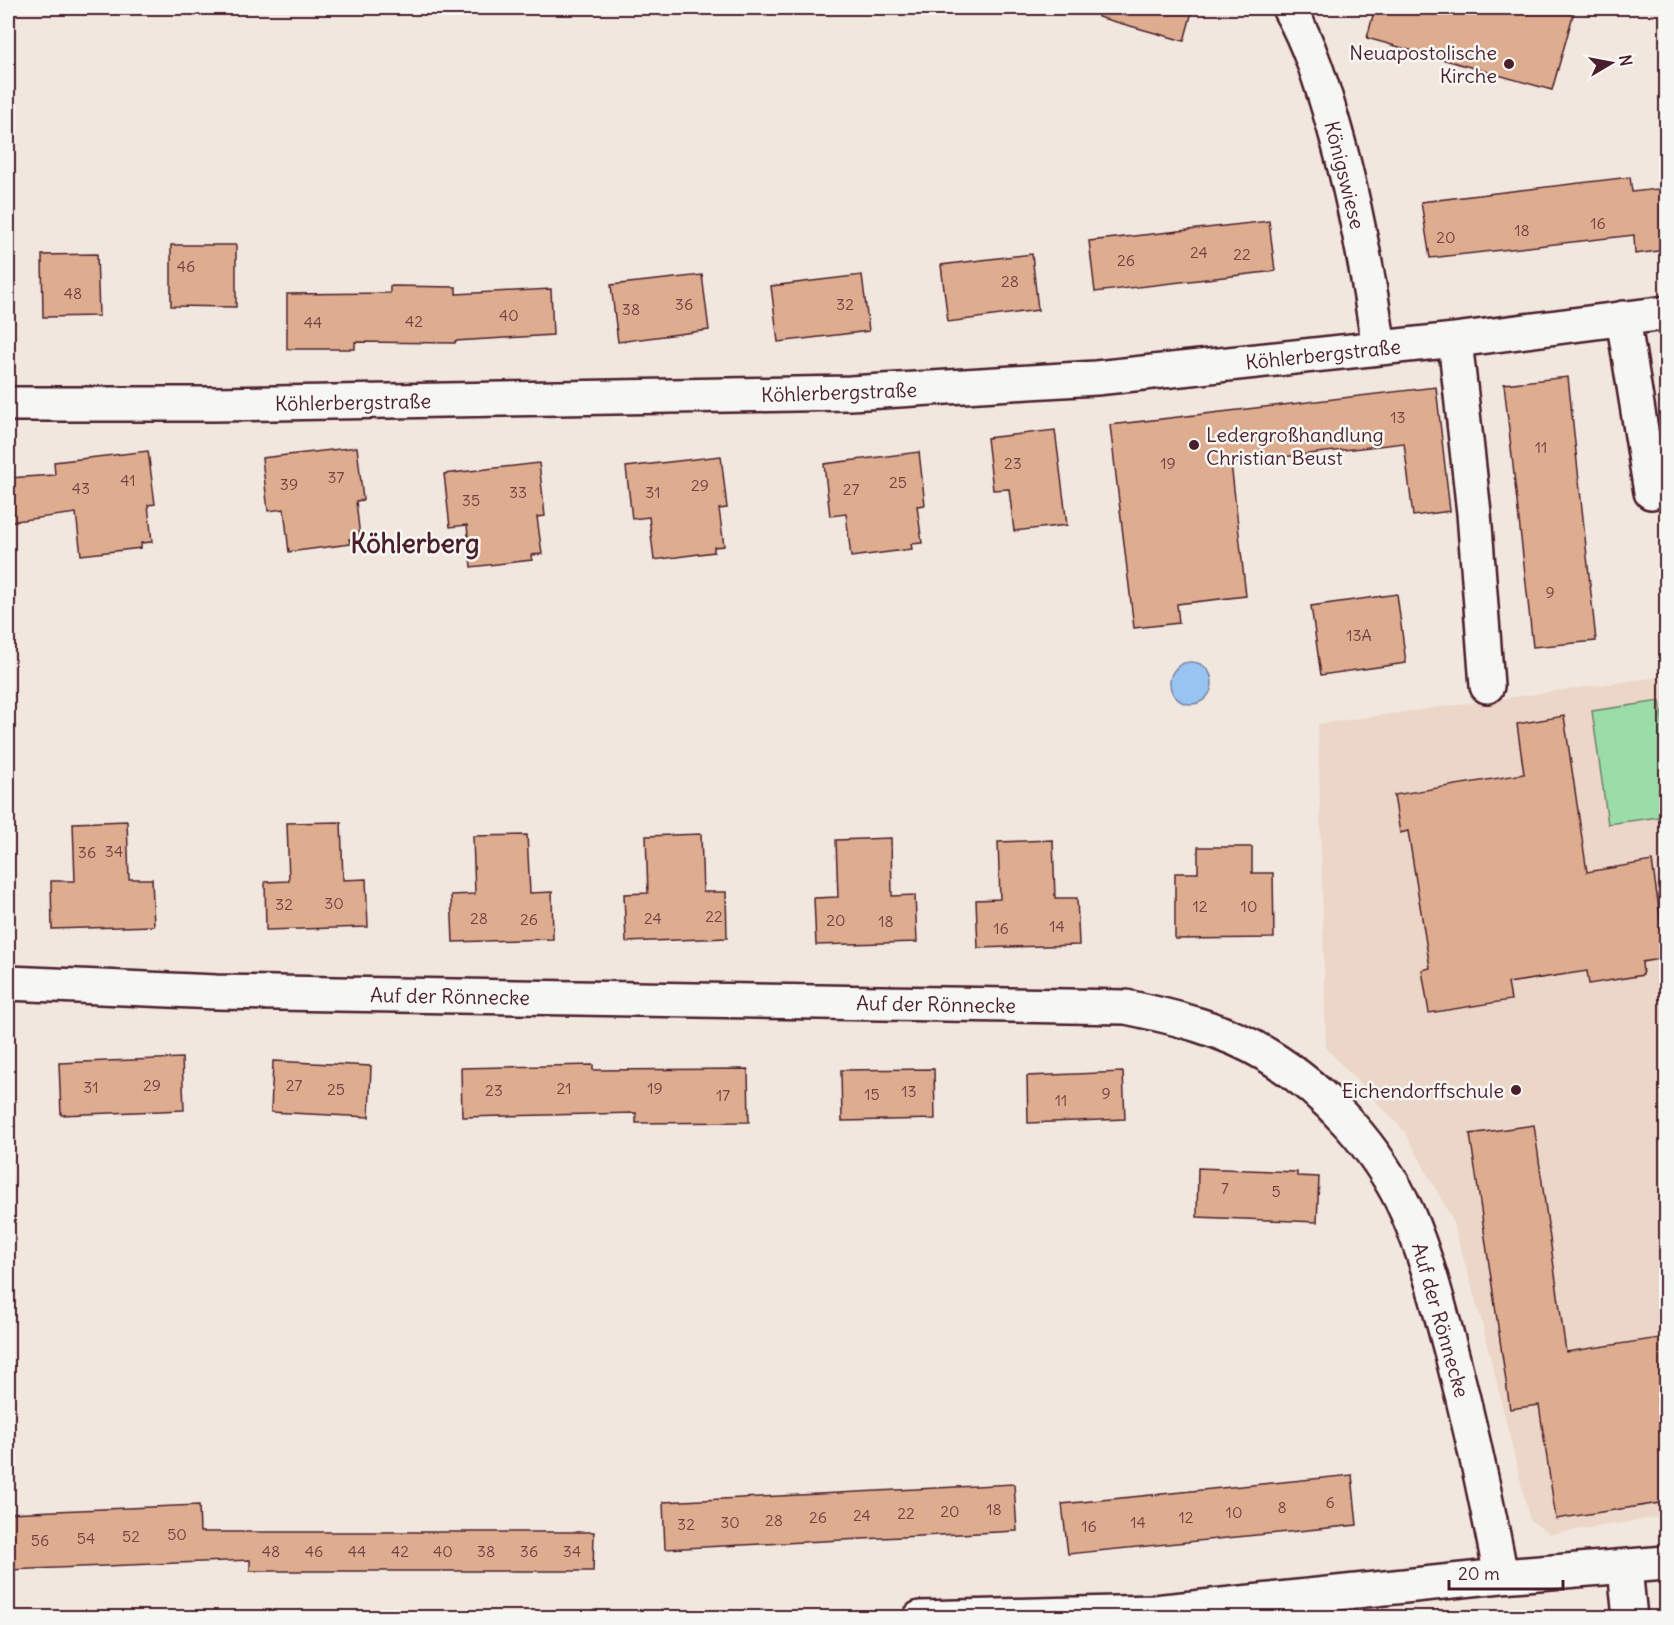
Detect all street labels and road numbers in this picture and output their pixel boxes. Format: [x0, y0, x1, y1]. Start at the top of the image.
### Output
street label: Königswiese [1319, 118, 1371, 232]
street label: Köhlerbergstraße [1244, 333, 1402, 375]
street label: Köhlerbergstraße [761, 377, 917, 407]
street label: Köhlerbergstraße [275, 388, 431, 416]
street label: Auf der Rönnecke [370, 982, 530, 1010]
street label: Auf der Rönnecke [856, 990, 1016, 1018]
street label: Auf der Rönnecke [1407, 1240, 1475, 1400]

